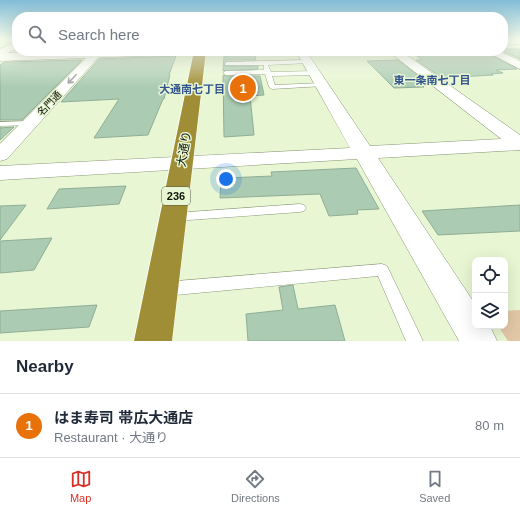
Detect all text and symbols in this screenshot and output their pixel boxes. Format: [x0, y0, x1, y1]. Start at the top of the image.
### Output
search box [12, 12, 508, 56]
icon: search [26, 23, 48, 45]
text: Search here [58, 26, 140, 43]
pin: 1 [230, 73, 256, 103]
one-way arrow [67, 74, 76, 84]
district label: 東一条南七丁目 [394, 74, 471, 86]
district label: 大通南七丁目 [159, 83, 225, 95]
street label: 名門通 [35, 89, 64, 118]
street label: 大通り [174, 130, 194, 168]
your location [216, 169, 236, 189]
road number: 236 [162, 187, 190, 205]
map controls [472, 257, 508, 329]
button: locate [472, 257, 508, 293]
button: layers [472, 293, 508, 329]
text: Nearby [16, 357, 74, 376]
text: はま寿司 帯広大通店 [54, 409, 193, 426]
text: 1 [25, 418, 33, 433]
text: 80 m [475, 418, 504, 433]
text: Restaurant · 大通り [54, 430, 168, 445]
tab: Map [70, 468, 92, 504]
tab: Directions [231, 468, 280, 504]
tab: Saved [419, 468, 450, 504]

